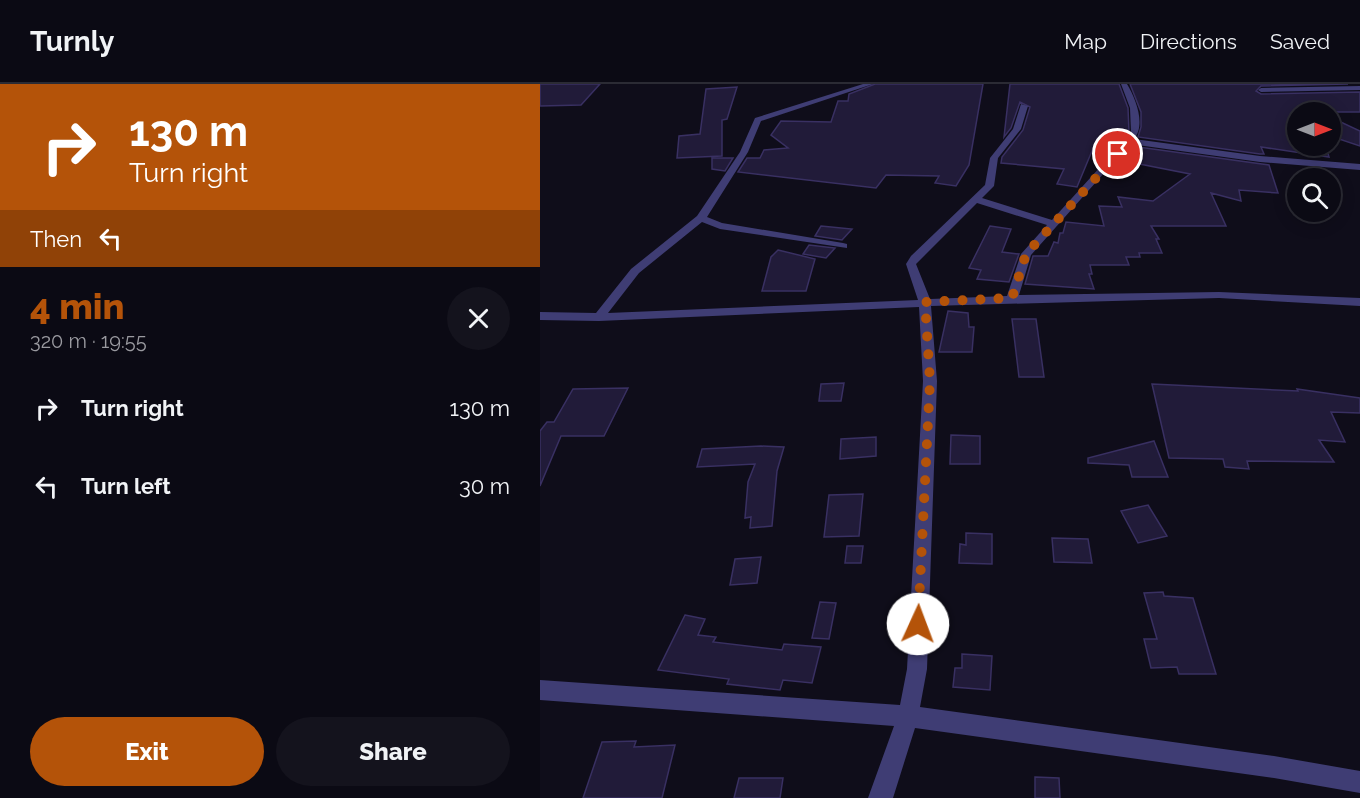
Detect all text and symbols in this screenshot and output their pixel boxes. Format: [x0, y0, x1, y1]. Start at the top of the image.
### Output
text: Turnly [30, 25, 114, 58]
text: Map [1064, 29, 1107, 54]
text: Directions [1140, 29, 1237, 54]
text: Saved [1270, 29, 1330, 54]
north arrow [1287, 102, 1341, 156]
map controls [1287, 102, 1341, 222]
text: 130 m [129, 107, 248, 156]
icon: right [30, 108, 108, 186]
pin [1092, 128, 1143, 179]
icon: arrive [1101, 137, 1134, 170]
text: Turn right [129, 157, 248, 188]
button: search [1287, 168, 1341, 222]
icon: left [94, 222, 127, 255]
text: Then [30, 226, 82, 252]
text: 4 min [30, 285, 125, 327]
button: close [447, 287, 510, 350]
text: 320 m · 19:55 [30, 329, 147, 353]
icon: right [30, 392, 63, 425]
text: Turn right [81, 395, 184, 421]
text: 130 m [450, 395, 510, 421]
icon: left [30, 470, 63, 503]
text: Turn left [81, 473, 171, 499]
text: 30 m [459, 473, 510, 499]
position arrow [886, 592, 950, 656]
button: Exit [30, 717, 264, 786]
button: Share [276, 717, 510, 786]

